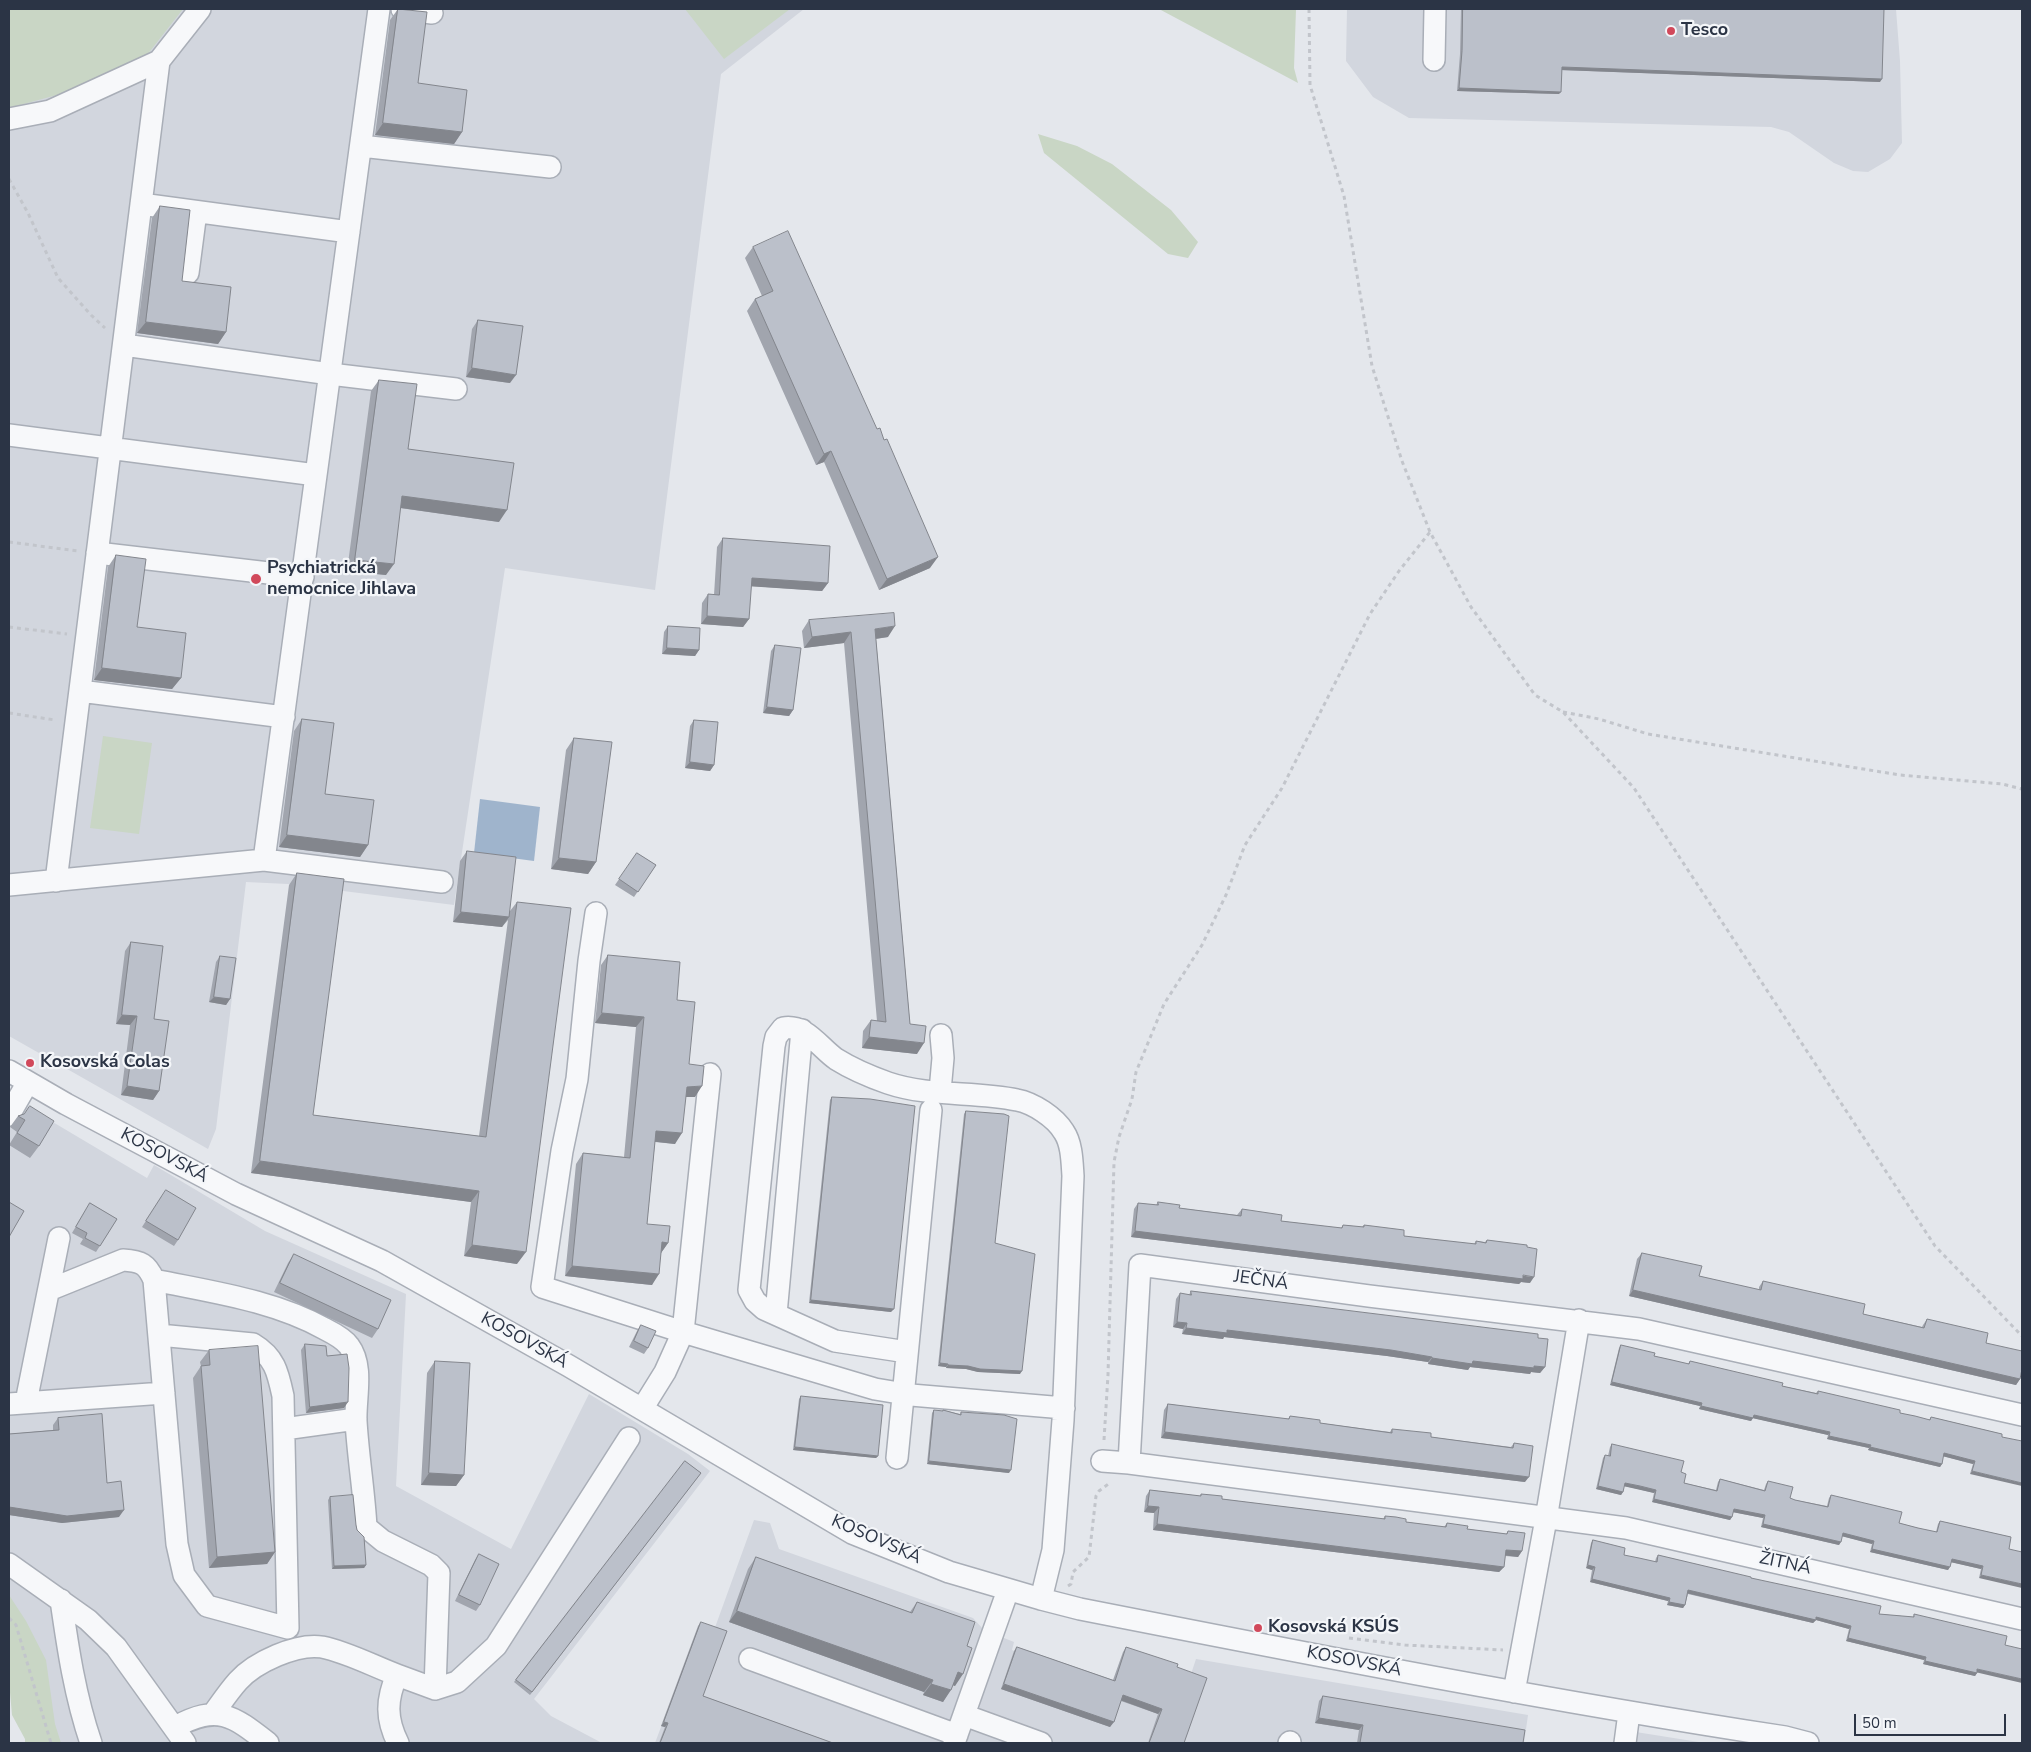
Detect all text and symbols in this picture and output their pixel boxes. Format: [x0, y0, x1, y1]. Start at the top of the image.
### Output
place label: Tesco [1681, 20, 1728, 42]
marker: Tesco [1665, 25, 1677, 37]
place label: Psychiatrická nemocnice Jihlava [267, 558, 416, 600]
marker: Psychiatrická nemocnice Jihlava [249, 572, 263, 586]
place label: Kosovská Colas [40, 1052, 170, 1074]
marker: Kosovská Colas [24, 1057, 36, 1069]
street label: KOSOVSKÁ [116, 1124, 212, 1188]
street label: JEČNÁ [1232, 1266, 1290, 1296]
street label: KOSOVSKÁ [477, 1308, 571, 1374]
street label: KOSOVSKÁ [828, 1511, 924, 1569]
street label: ŽITNÁ [1757, 1548, 1813, 1580]
place label: Kosovská KSÚS [1268, 1617, 1399, 1639]
marker: Kosovská KSÚS [1252, 1622, 1264, 1634]
street label: KOSOVSKÁ [1305, 1642, 1403, 1682]
scale bar [1856, 1704, 2008, 1736]
text: 50 m [1862, 1713, 1897, 1733]

